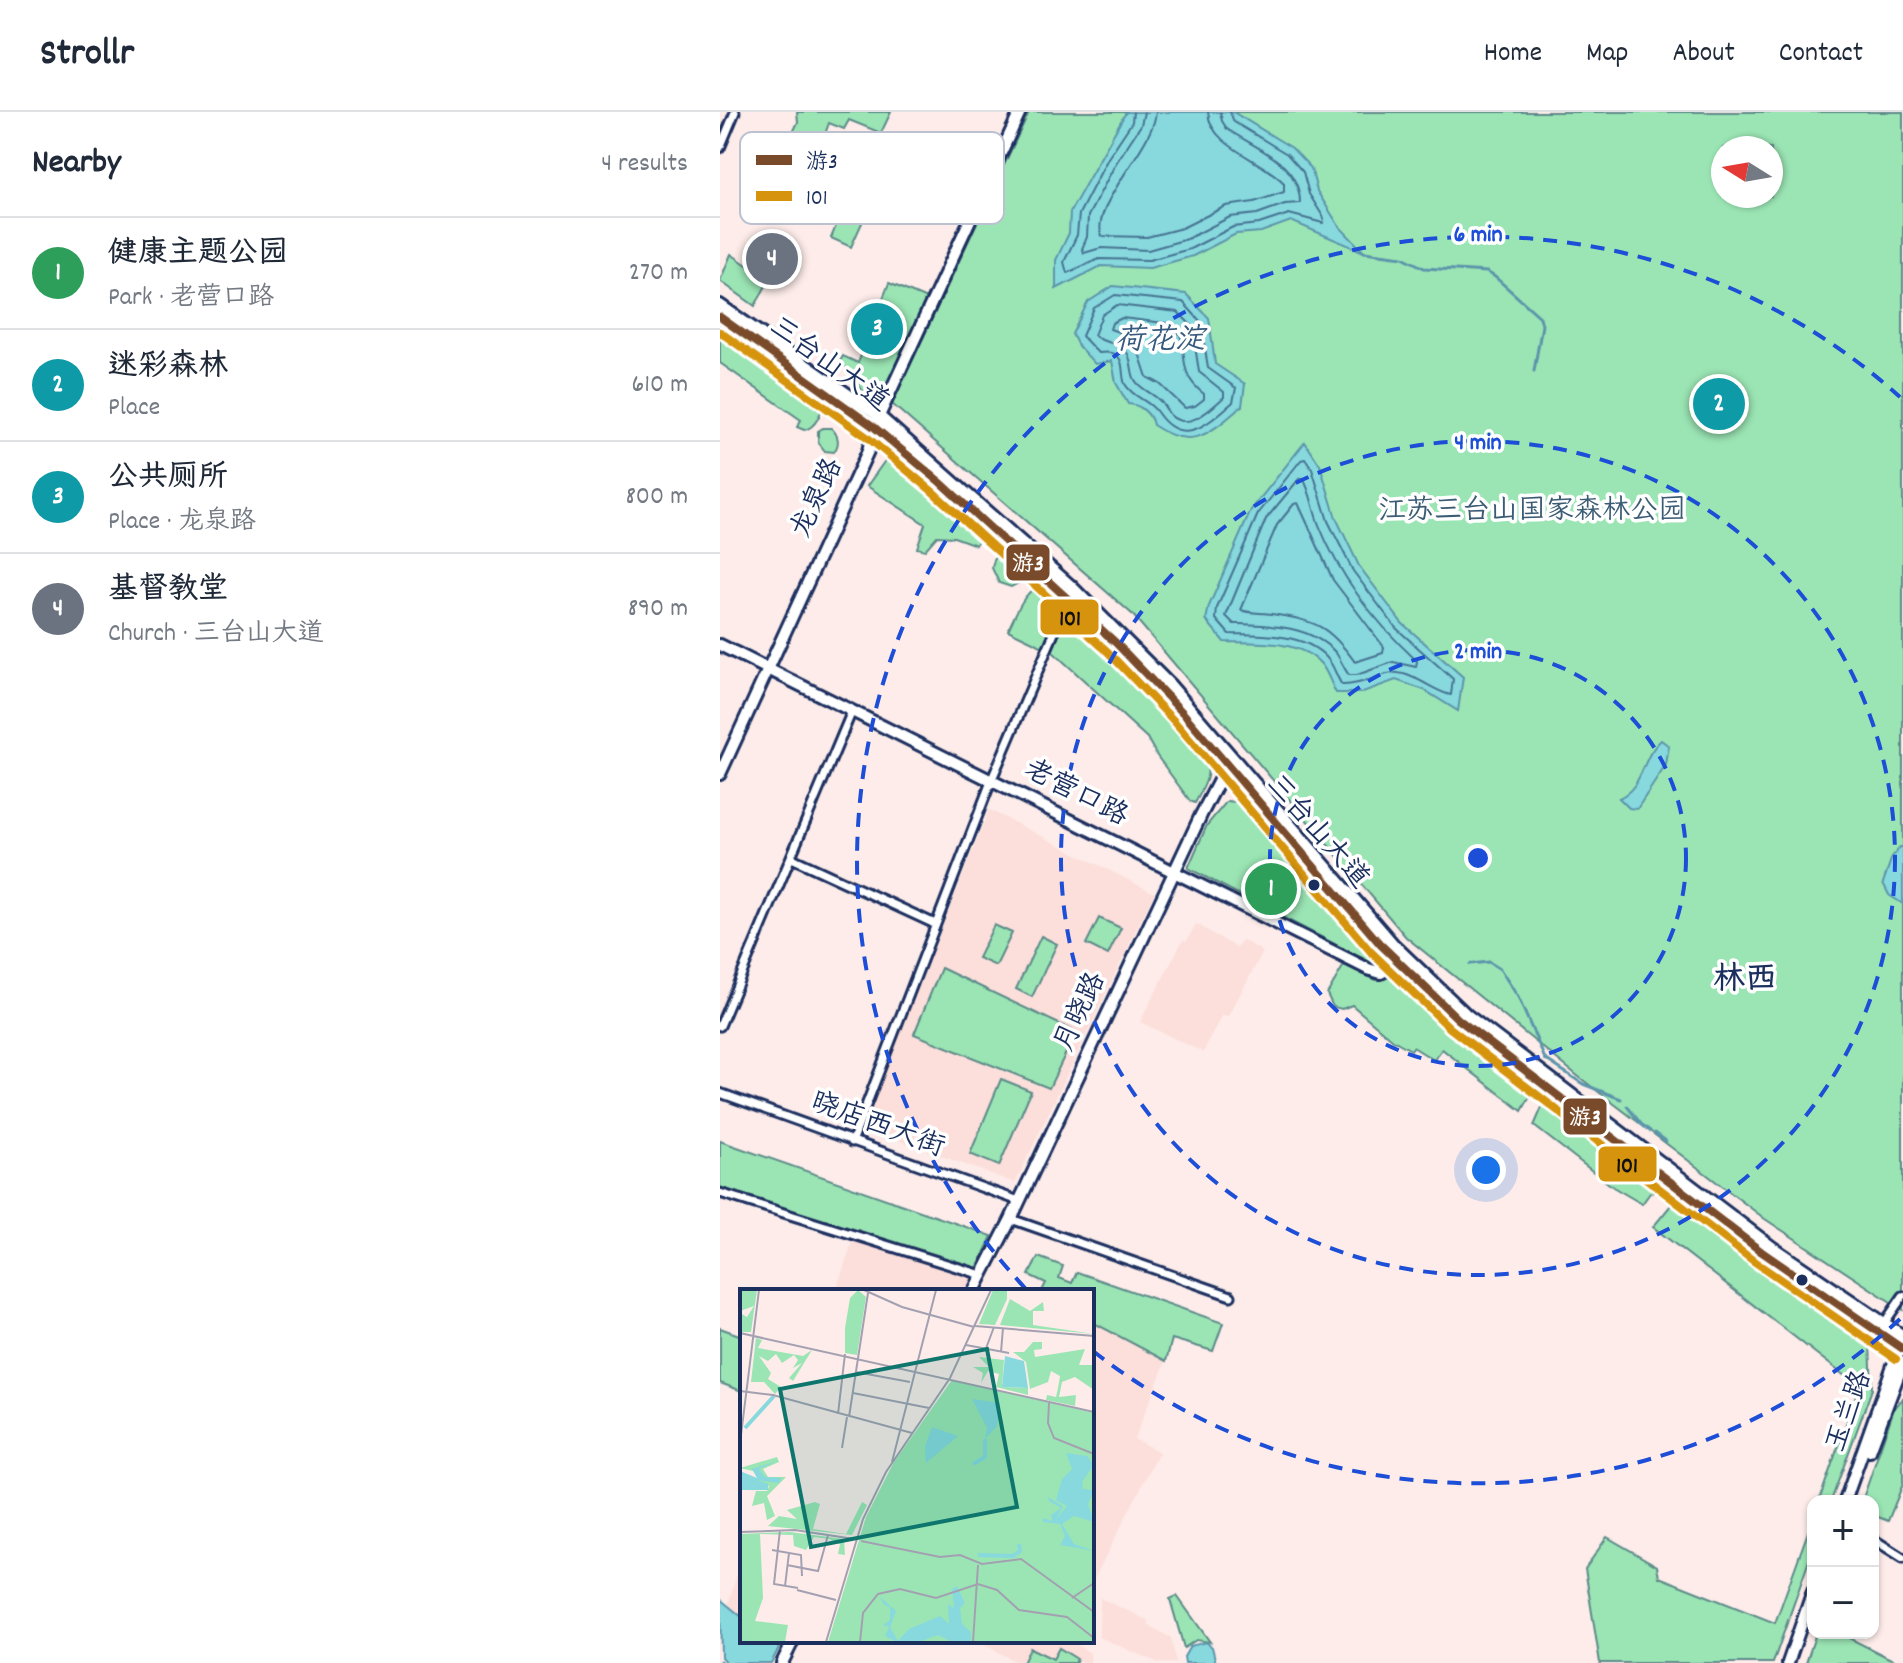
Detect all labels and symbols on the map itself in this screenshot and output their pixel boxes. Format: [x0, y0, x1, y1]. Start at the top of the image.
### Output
legend [740, 132, 1004, 224]
north arrow [1711, 136, 1783, 208]
text: 游3 [806, 148, 838, 179]
text: 101 [806, 184, 828, 215]
text: 6 min [1453, 219, 1503, 253]
pin: 4 [746, 229, 798, 289]
pin: 3 [851, 299, 903, 359]
street label: 三台山大道 [760, 309, 896, 423]
water label: 荷花淀 [1115, 321, 1208, 364]
pin: 2 [1693, 374, 1745, 434]
text: 4 min [1454, 427, 1502, 461]
street label: 龙泉路 [783, 452, 855, 546]
park label: 江苏三台山国家森林公园 [1378, 493, 1686, 533]
line badge: 游3 [1005, 543, 1051, 582]
text: 游3 [1012, 550, 1044, 581]
line badge: 101 [1039, 598, 1100, 636]
text: 101 [1059, 605, 1081, 636]
text: 2 min [1454, 636, 1502, 670]
street label: 老营口路 [1016, 752, 1134, 838]
street label: 三台山大道 [1255, 767, 1377, 899]
centre of rings [1464, 844, 1492, 872]
pin: 1 [1245, 859, 1297, 919]
unlabelled marker [1306, 877, 1322, 893]
district label: 林西 [1713, 959, 1777, 1005]
street label: 月晓路 [1046, 966, 1118, 1060]
street label: 晓店西大街 [804, 1084, 950, 1170]
line badge: 游3 [1562, 1097, 1608, 1136]
text: 游3 [1569, 1104, 1601, 1135]
line badge: 101 [1597, 1145, 1658, 1183]
your location [1466, 1150, 1506, 1190]
text: 101 [1616, 1152, 1638, 1183]
unlabelled marker [1794, 1272, 1810, 1288]
inset map [740, 1289, 1094, 1643]
street label: 玉兰路 [1818, 1366, 1884, 1458]

